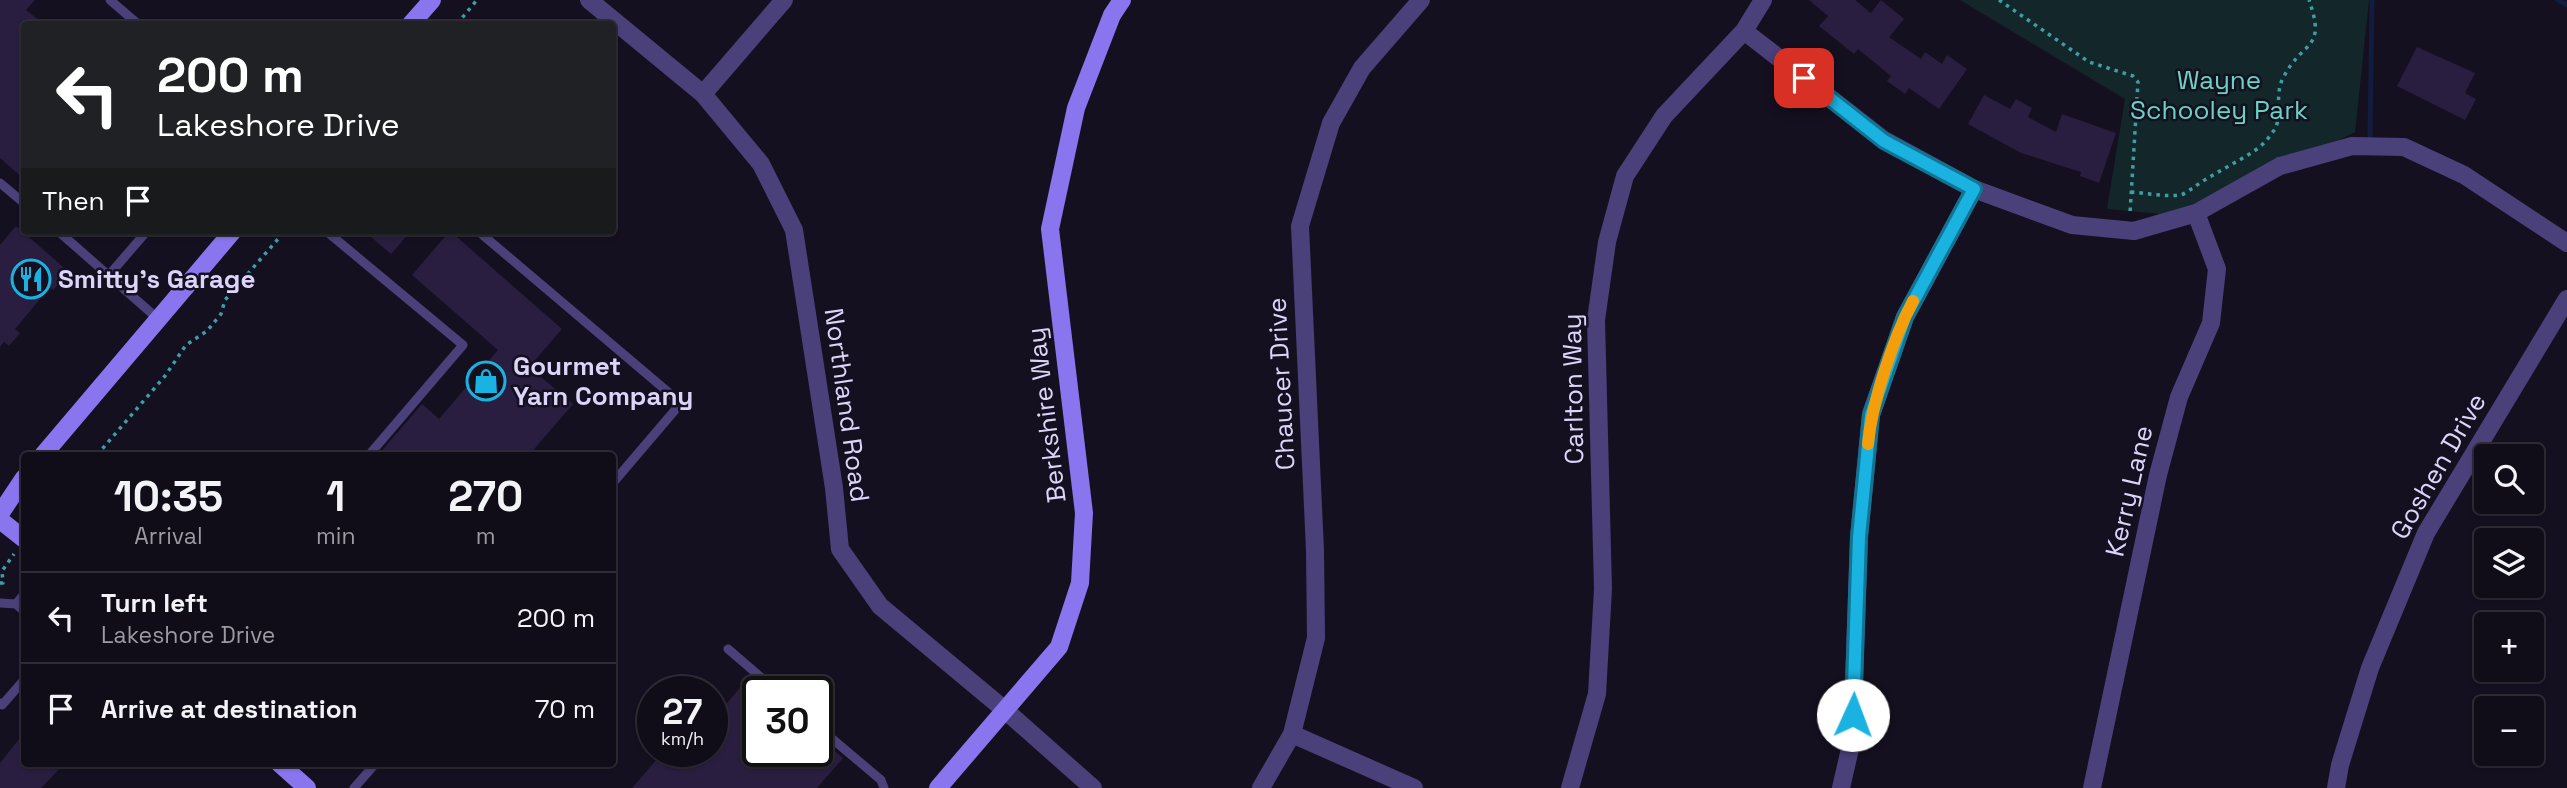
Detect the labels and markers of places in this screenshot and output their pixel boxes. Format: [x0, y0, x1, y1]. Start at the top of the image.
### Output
pin [1774, 48, 1834, 108]
restaurant icon: Smitty's Garage [10, 258, 52, 300]
place label: Smitty's Garage [58, 262, 255, 296]
place label: Gourmet Yarn Company [513, 349, 693, 413]
shop icon: Gourmet Yarn Company [465, 360, 507, 402]

